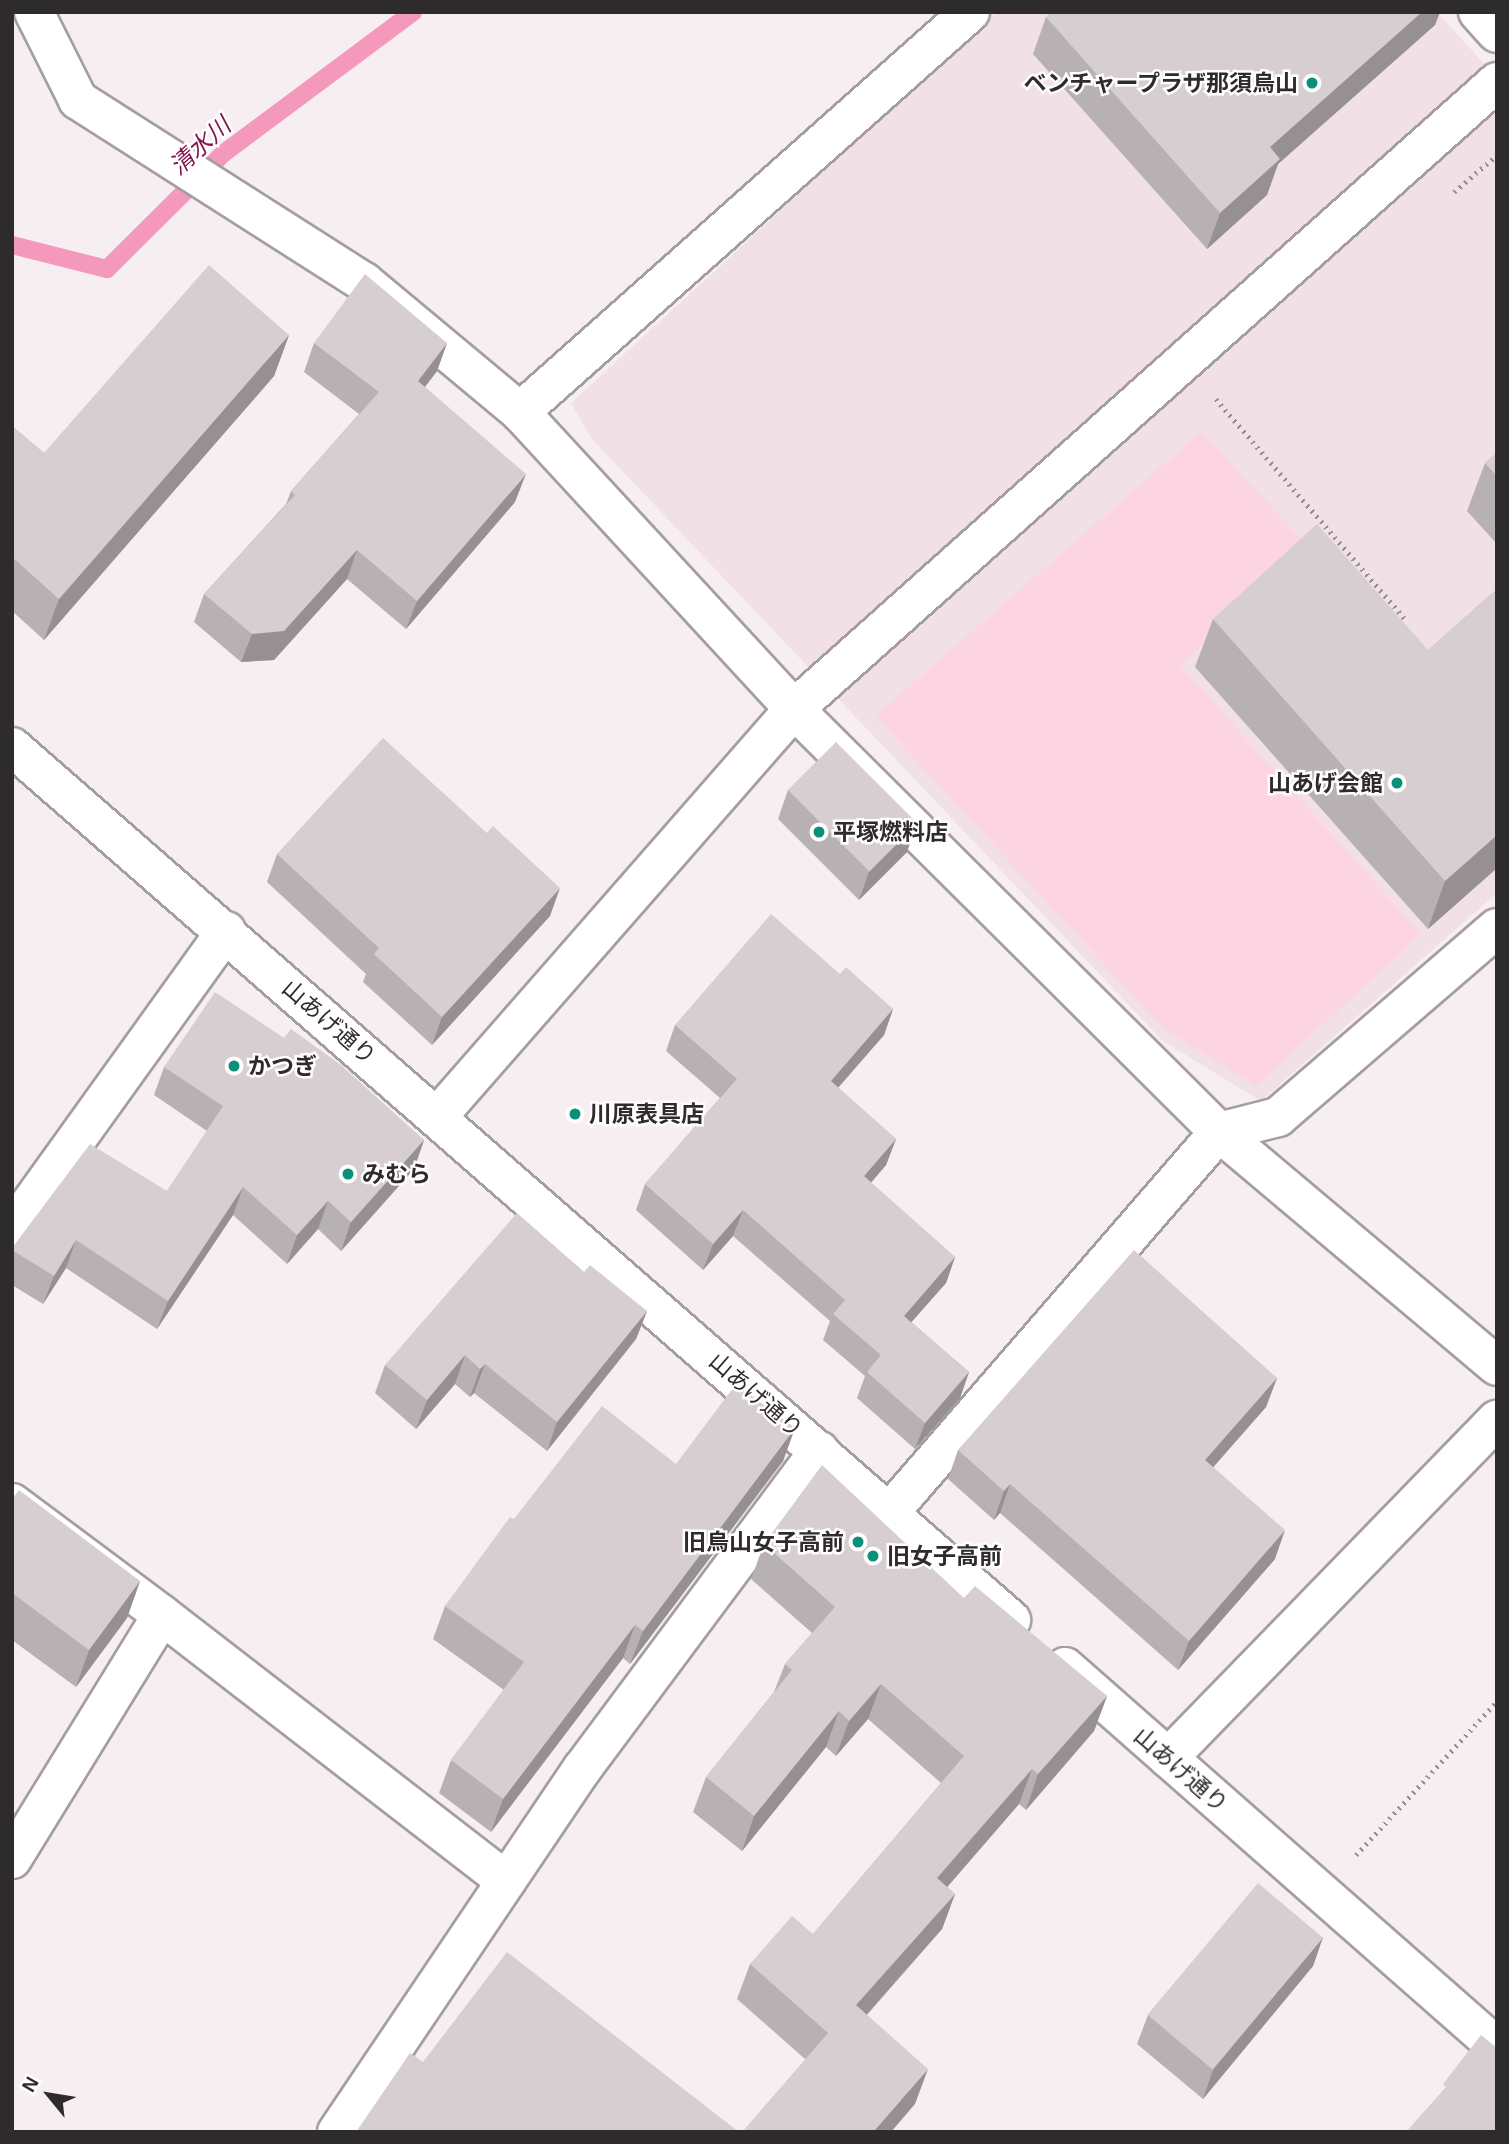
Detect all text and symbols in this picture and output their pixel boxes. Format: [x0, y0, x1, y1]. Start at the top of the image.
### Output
place label: ベンチャープラザ那須烏山 [1022, 69, 1298, 97]
marker: ベンチャープラザ那須烏山 [1304, 75, 1320, 91]
water label: 清水川 [164, 111, 236, 181]
place label: 山あげ会館 [1268, 769, 1383, 797]
marker: 山あげ会館 [1389, 775, 1405, 791]
place label: 平塚燃料店 [833, 818, 948, 846]
marker: 平塚燃料店 [811, 824, 827, 840]
street label: 山あげ通り [277, 974, 381, 1070]
place label: かつぎ [248, 1052, 317, 1080]
marker: かつぎ [226, 1058, 242, 1074]
place label: 川原表具店 [589, 1100, 704, 1128]
marker: 川原表具店 [567, 1106, 583, 1122]
place label: みむら [362, 1160, 431, 1188]
marker: みむら [340, 1166, 356, 1182]
street label: 山あげ通り [704, 1347, 808, 1443]
place label: 旧烏山女子高前 [683, 1528, 844, 1556]
marker: 旧烏山女子高前 [850, 1534, 866, 1550]
place label: 旧女子高前 [887, 1542, 1002, 1570]
marker: 旧女子高前 [865, 1548, 881, 1564]
street label: 山あげ通り [1129, 1722, 1233, 1818]
north arrow [14, 2060, 84, 2130]
text: N [18, 2073, 43, 2095]

